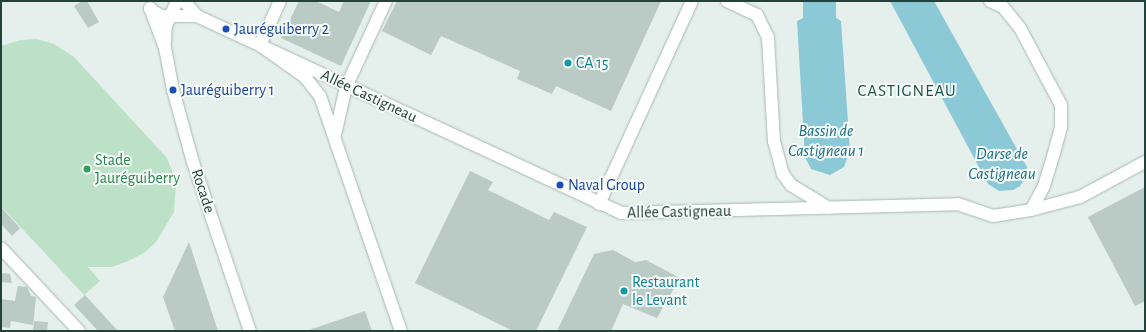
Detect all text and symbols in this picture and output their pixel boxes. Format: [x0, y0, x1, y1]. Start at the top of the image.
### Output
place label: Jauréguiberry 2 [234, 19, 329, 39]
marker: Jauréguiberry 2 [221, 24, 231, 34]
place label: CA 15 [576, 53, 608, 73]
marker: CA 15 [563, 58, 573, 68]
street label: Allée Castigneau [318, 65, 420, 127]
place label: Jauréguiberry 1 [181, 80, 274, 100]
district label: CASTIGNEAU [857, 81, 957, 101]
marker: Jauréguiberry 1 [168, 85, 178, 95]
water label: Bassin de Castigneau 1 [788, 121, 864, 161]
water label: Darse de Castigneau [968, 144, 1036, 184]
place label: Stade Jauréguiberry [95, 150, 180, 188]
marker: Stade Jauréguiberry [82, 164, 92, 174]
street label: Rocade [187, 167, 219, 215]
place label: Naval Group [568, 175, 645, 195]
marker: Naval Group [555, 180, 565, 190]
street label: Allée Castigneau [627, 201, 731, 223]
place label: Restaurant le Levant [632, 272, 700, 310]
marker: Restaurant le Levant [619, 286, 629, 296]

